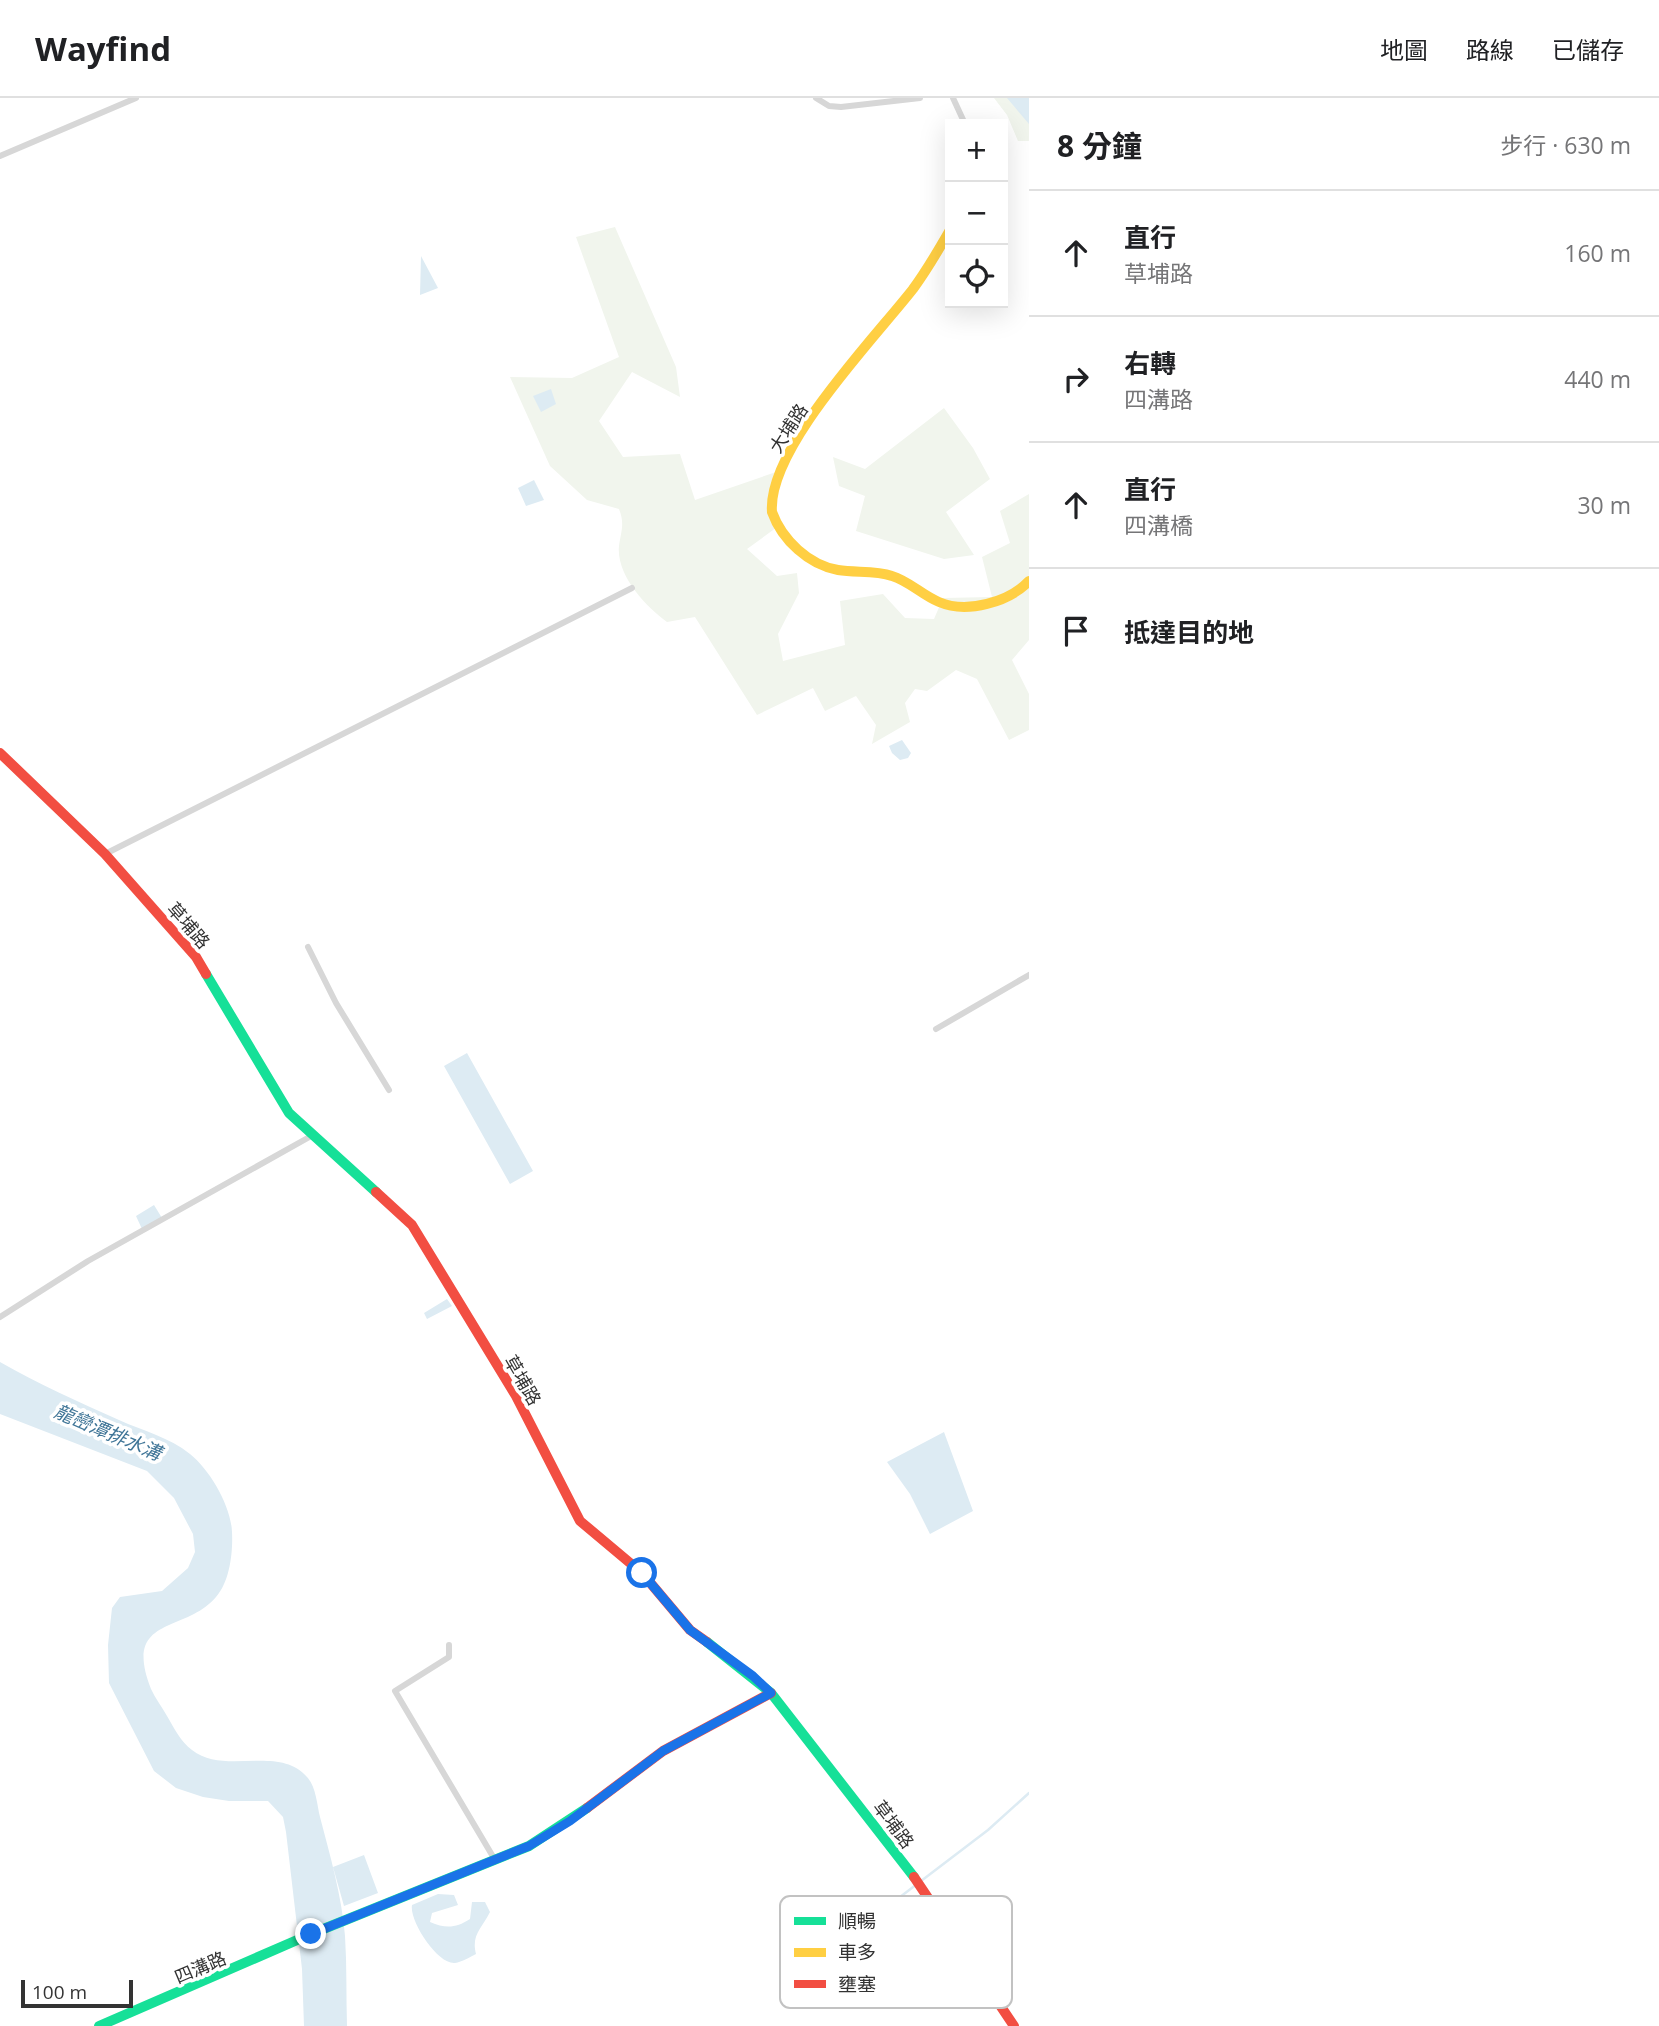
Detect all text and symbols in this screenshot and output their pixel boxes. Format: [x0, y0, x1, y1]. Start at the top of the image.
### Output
text: Wayfind [35, 26, 171, 71]
text: 地圖 [1380, 33, 1428, 66]
text: 路線 [1466, 33, 1514, 66]
text: 已儲存 [1552, 33, 1624, 66]
map controls [945, 119, 1008, 308]
button: + [945, 119, 1008, 182]
text: 8 分鐘 [1057, 125, 1142, 166]
text: 步行 · 630 m [1500, 129, 1631, 161]
button: − [945, 182, 1008, 245]
text: 直行 [1124, 219, 1176, 255]
icon: ahead [1057, 234, 1095, 272]
text: 160 m [1564, 237, 1631, 269]
button: locate [945, 245, 1008, 308]
text: 草埔路 [1124, 257, 1193, 289]
text: 右轉 [1124, 345, 1176, 381]
icon: right [1057, 360, 1095, 398]
text: 440 m [1564, 363, 1631, 395]
text: 四溝路 [1124, 383, 1193, 415]
street label: 大埔路 [763, 399, 813, 457]
text: 直行 [1124, 471, 1176, 507]
icon: ahead [1057, 486, 1095, 524]
text: 30 m [1577, 489, 1631, 521]
text: 四溝橋 [1124, 509, 1193, 541]
icon: arrive [1057, 612, 1095, 650]
text: 抵達目的地 [1124, 614, 1254, 650]
street label: 草埔路 [162, 897, 216, 953]
street label: 草埔路 [499, 1351, 547, 1409]
water label: 龍巒潭排水溝 [50, 1398, 168, 1467]
route start [626, 1557, 657, 1588]
street label: 草埔路 [868, 1795, 920, 1853]
legend [780, 1896, 1012, 2008]
text: 順暢 [838, 1908, 876, 1934]
route end [295, 1918, 326, 1949]
text: 車多 [838, 1939, 876, 1965]
street label: 四溝路 [170, 1945, 230, 1989]
text: 壅塞 [838, 1971, 876, 1997]
scale bar [21, 1977, 133, 2009]
text: 100 m [32, 1979, 87, 2005]

